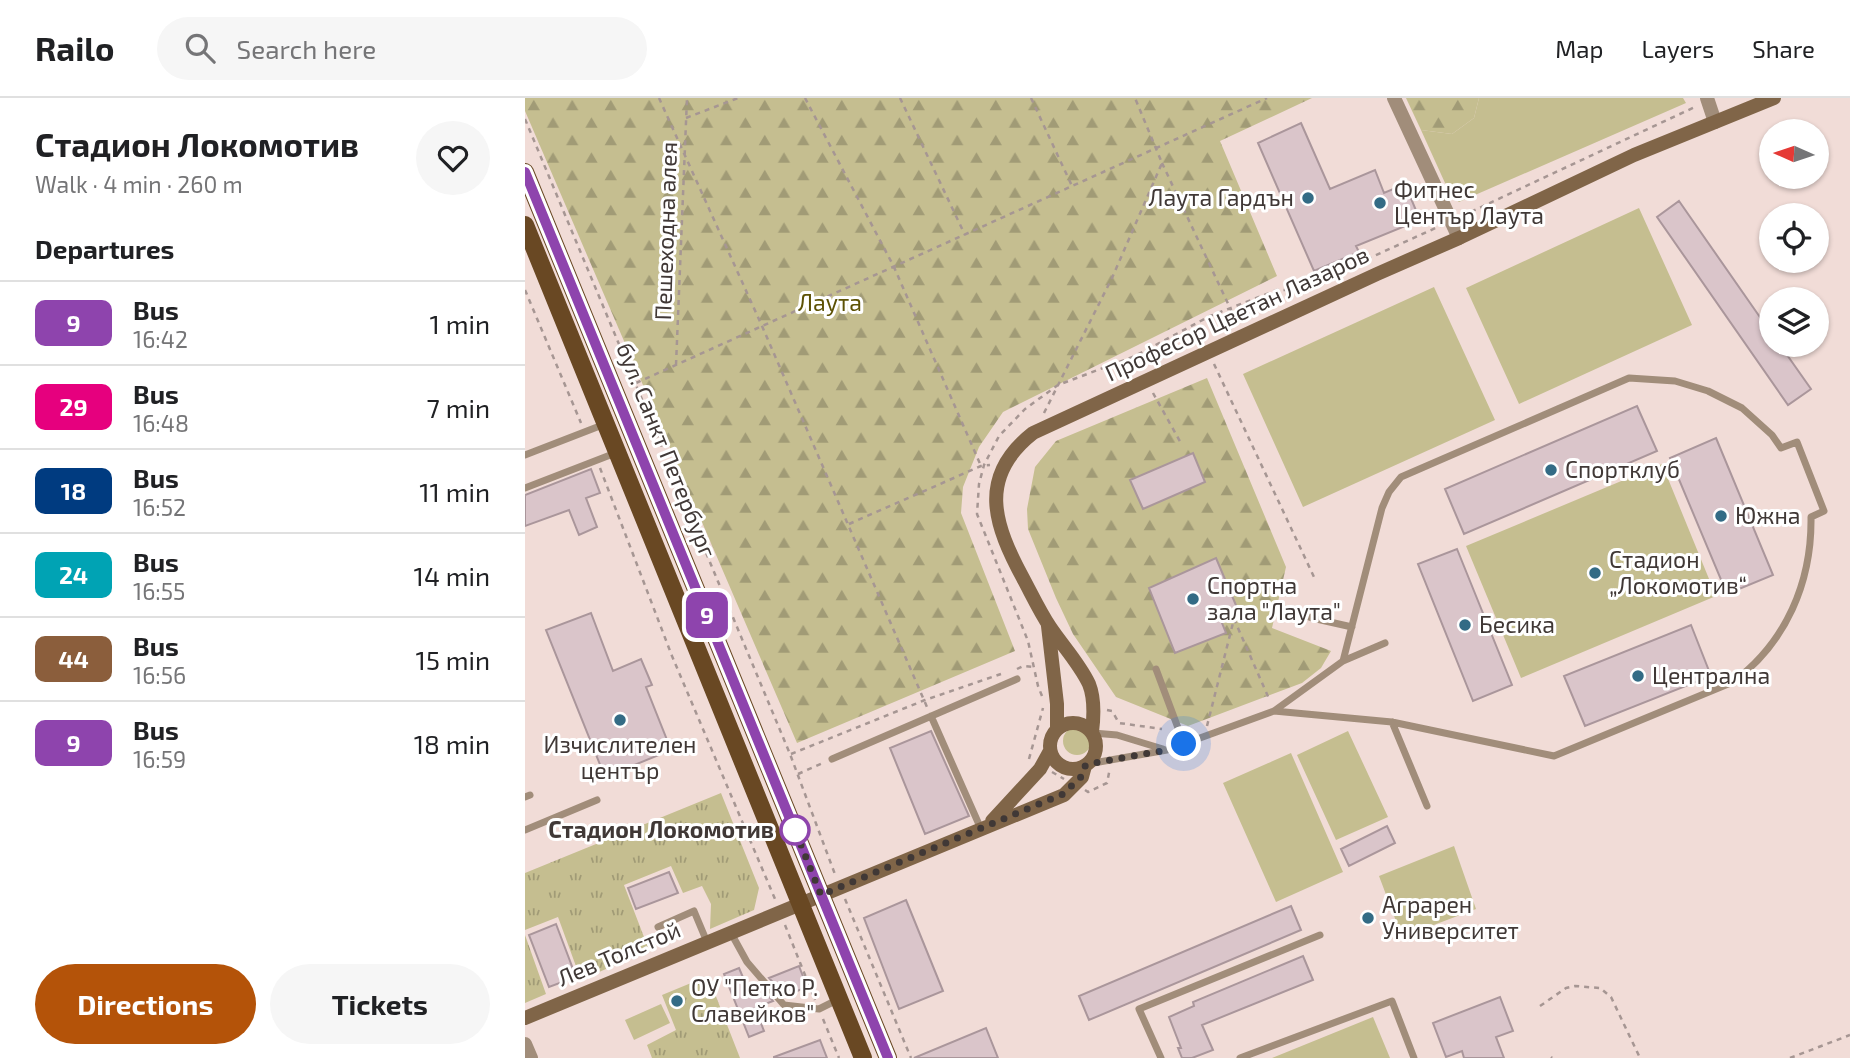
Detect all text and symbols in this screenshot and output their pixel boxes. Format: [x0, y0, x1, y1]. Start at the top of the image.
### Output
search box [157, 17, 647, 80]
text: Railo [35, 28, 115, 68]
icon: search [181, 29, 219, 67]
text: Search here [237, 33, 376, 64]
text: Map [1555, 34, 1603, 63]
text: Layers [1641, 34, 1714, 63]
text: Share [1752, 34, 1815, 63]
north arrow [1759, 119, 1829, 189]
map controls [1759, 119, 1829, 357]
button: heart [416, 121, 490, 195]
text: Стадион Локомотив [35, 124, 359, 164]
street label: Пешеходна алея [648, 141, 682, 321]
text: Walk · 4 min · 260 m [35, 170, 243, 198]
place label: Фитнес Център Лаута [1394, 175, 1544, 230]
place label: Лаута Гардън [1148, 183, 1294, 212]
marker: Лаута Гардън [1300, 190, 1316, 206]
marker: Фитнес Център Лаута [1372, 195, 1388, 211]
button: locate [1759, 203, 1829, 273]
text: Departures [35, 233, 174, 264]
street label: Професор Цветан Лазаров [1100, 240, 1373, 387]
button: layers [1759, 287, 1829, 357]
park label: Лаута [798, 288, 862, 317]
text: Bus [133, 294, 179, 325]
text: 9 [66, 308, 81, 337]
text: 1 min [430, 308, 490, 339]
text: 16:42 [133, 325, 188, 353]
street label: бул. Санкт Петербург [610, 338, 723, 562]
text: Bus [133, 378, 179, 409]
text: 29 [59, 392, 88, 421]
text: 7 min [427, 392, 490, 423]
text: 16:48 [133, 409, 189, 437]
place label: Спортклуб [1565, 455, 1680, 484]
text: Bus [133, 462, 179, 493]
marker: Спортклуб [1543, 462, 1559, 478]
text: 18 [61, 476, 86, 505]
text: 11 min [419, 476, 490, 507]
text: 16:52 [133, 493, 186, 521]
place label: Южна [1735, 501, 1801, 529]
marker: Южна [1713, 508, 1729, 524]
place label: Стадион „Локомотив“ [1609, 545, 1747, 599]
text: Bus [133, 546, 179, 577]
text: 24 [59, 560, 88, 589]
text: 14 min [414, 560, 490, 591]
marker: Стадион „Локомотив“ [1587, 565, 1603, 581]
place label: Спортна зала "Лаута" [1207, 571, 1341, 626]
text: 16:55 [133, 577, 185, 605]
marker: Спортна зала "Лаута" [1185, 591, 1201, 607]
line badge: 9 [684, 592, 730, 638]
text: 9 [700, 600, 714, 629]
place label: Бесика [1479, 610, 1555, 638]
marker: Бесика [1457, 617, 1473, 633]
text: Bus [133, 630, 179, 661]
text: 44 [58, 644, 89, 673]
text: 15 min [416, 644, 490, 675]
text: 16:56 [133, 661, 186, 689]
place label: Централна [1652, 661, 1770, 689]
marker: Централна [1630, 668, 1646, 684]
marker: Изчислителен център [612, 712, 628, 728]
text: Bus [133, 714, 179, 745]
your location [1166, 726, 1201, 761]
text: 9 [66, 728, 81, 757]
text: 18 min [414, 728, 490, 759]
place label: Изчислителен център [543, 730, 697, 784]
text: 16:59 [133, 745, 186, 773]
place label: Стадион Локомотив [548, 815, 774, 843]
marker: Стадион Локомотив [780, 815, 810, 845]
place label: Аграрен Университет [1382, 890, 1519, 944]
marker: Аграрен Университет [1360, 910, 1376, 926]
street label: Лев Толстой [553, 915, 684, 992]
button: Directions [35, 964, 256, 1044]
button: Tickets [270, 964, 490, 1044]
place label: ОУ "Петко Р. Славейков" [691, 973, 818, 1027]
marker: ОУ "Петко Р. Славейков" [669, 993, 685, 1009]

